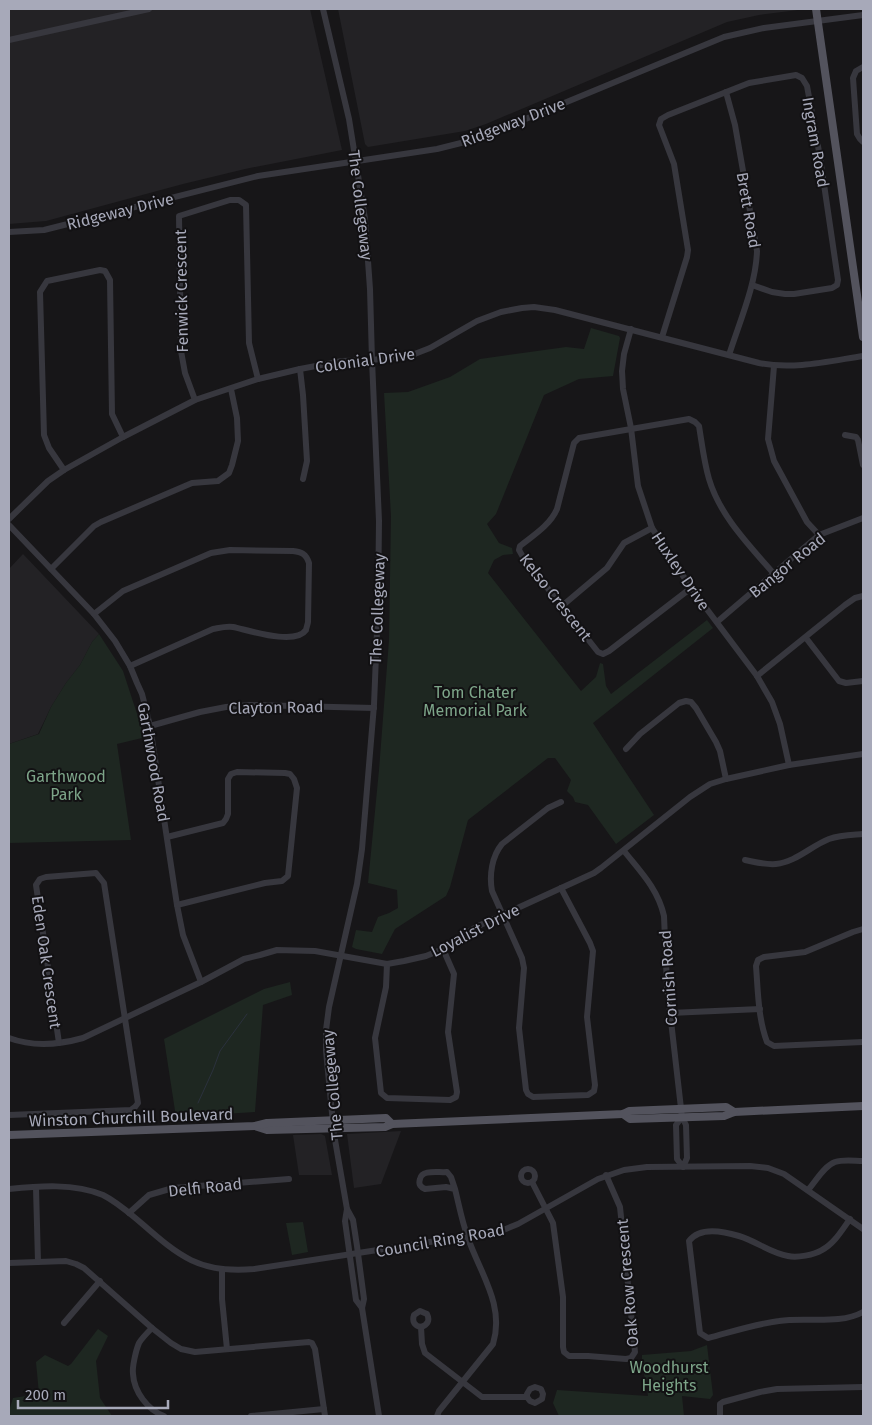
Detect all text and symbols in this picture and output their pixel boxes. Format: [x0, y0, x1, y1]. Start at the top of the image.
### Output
street label: Ridgeway Drive [458, 94, 568, 151]
street label: Ingram Road [798, 95, 833, 189]
street label: The Collegeway [344, 149, 377, 261]
street label: Brett Road [732, 171, 765, 250]
street label: Ridgeway Drive [64, 189, 176, 234]
street label: Fenwick Crescent [171, 229, 192, 353]
street label: Colonial Drive [314, 344, 416, 377]
street label: Huxley Drive [647, 528, 714, 614]
street label: Bangor Road [745, 529, 829, 602]
street label: Kelso Crescent [516, 550, 596, 645]
street label: The Collegeway [366, 553, 389, 665]
park label: Tom Chater Memorial Park [423, 683, 528, 720]
street label: Clayton Road [228, 697, 324, 718]
street label: Garthwood Road [134, 701, 173, 823]
park label: Garthwood Park [26, 767, 106, 804]
street label: Eden Oak Crescent [28, 894, 65, 1030]
street label: Loyalist Drive [428, 900, 523, 961]
street label: Cornish Road [656, 929, 681, 1027]
street label: The Collegeway [318, 1029, 347, 1141]
street label: Winston Churchill Boulevard [28, 1104, 234, 1131]
street label: Delfi Road [167, 1174, 243, 1201]
street label: Oak Row Crescent [612, 1218, 643, 1348]
street label: Council Ring Road [374, 1220, 506, 1261]
park label: Woodhurst Heights [629, 1358, 709, 1395]
scale bar [18, 1378, 168, 1410]
text: 200 m [25, 1386, 66, 1404]

